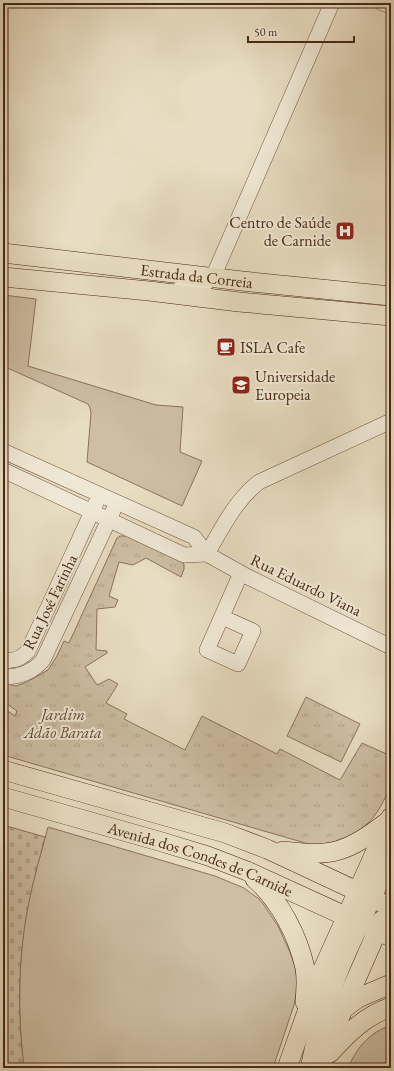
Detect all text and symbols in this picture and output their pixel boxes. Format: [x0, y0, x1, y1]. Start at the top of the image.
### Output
scale bar [248, 18, 354, 44]
text: 50 m [254, 24, 278, 40]
place label: Centro de Saúde de Carnide [229, 212, 331, 251]
hospital icon: Centro de Saúde de Carnide [334, 220, 356, 242]
street label: Estrada da Correia [139, 259, 254, 293]
cafe icon: ISLA Cafe [215, 336, 237, 358]
place label: ISLA Cafe [240, 337, 305, 358]
place label: Universidade Europeia [255, 366, 335, 405]
school or university icon: Universidade Europeia [230, 374, 252, 396]
street label: Rua Eduardo Viana [247, 549, 366, 621]
street label: Rua José Farinha [18, 550, 82, 653]
park label: Jardim Adão Barata [23, 704, 102, 743]
street label: Avenida dos Condes de Carnide [104, 816, 296, 901]

